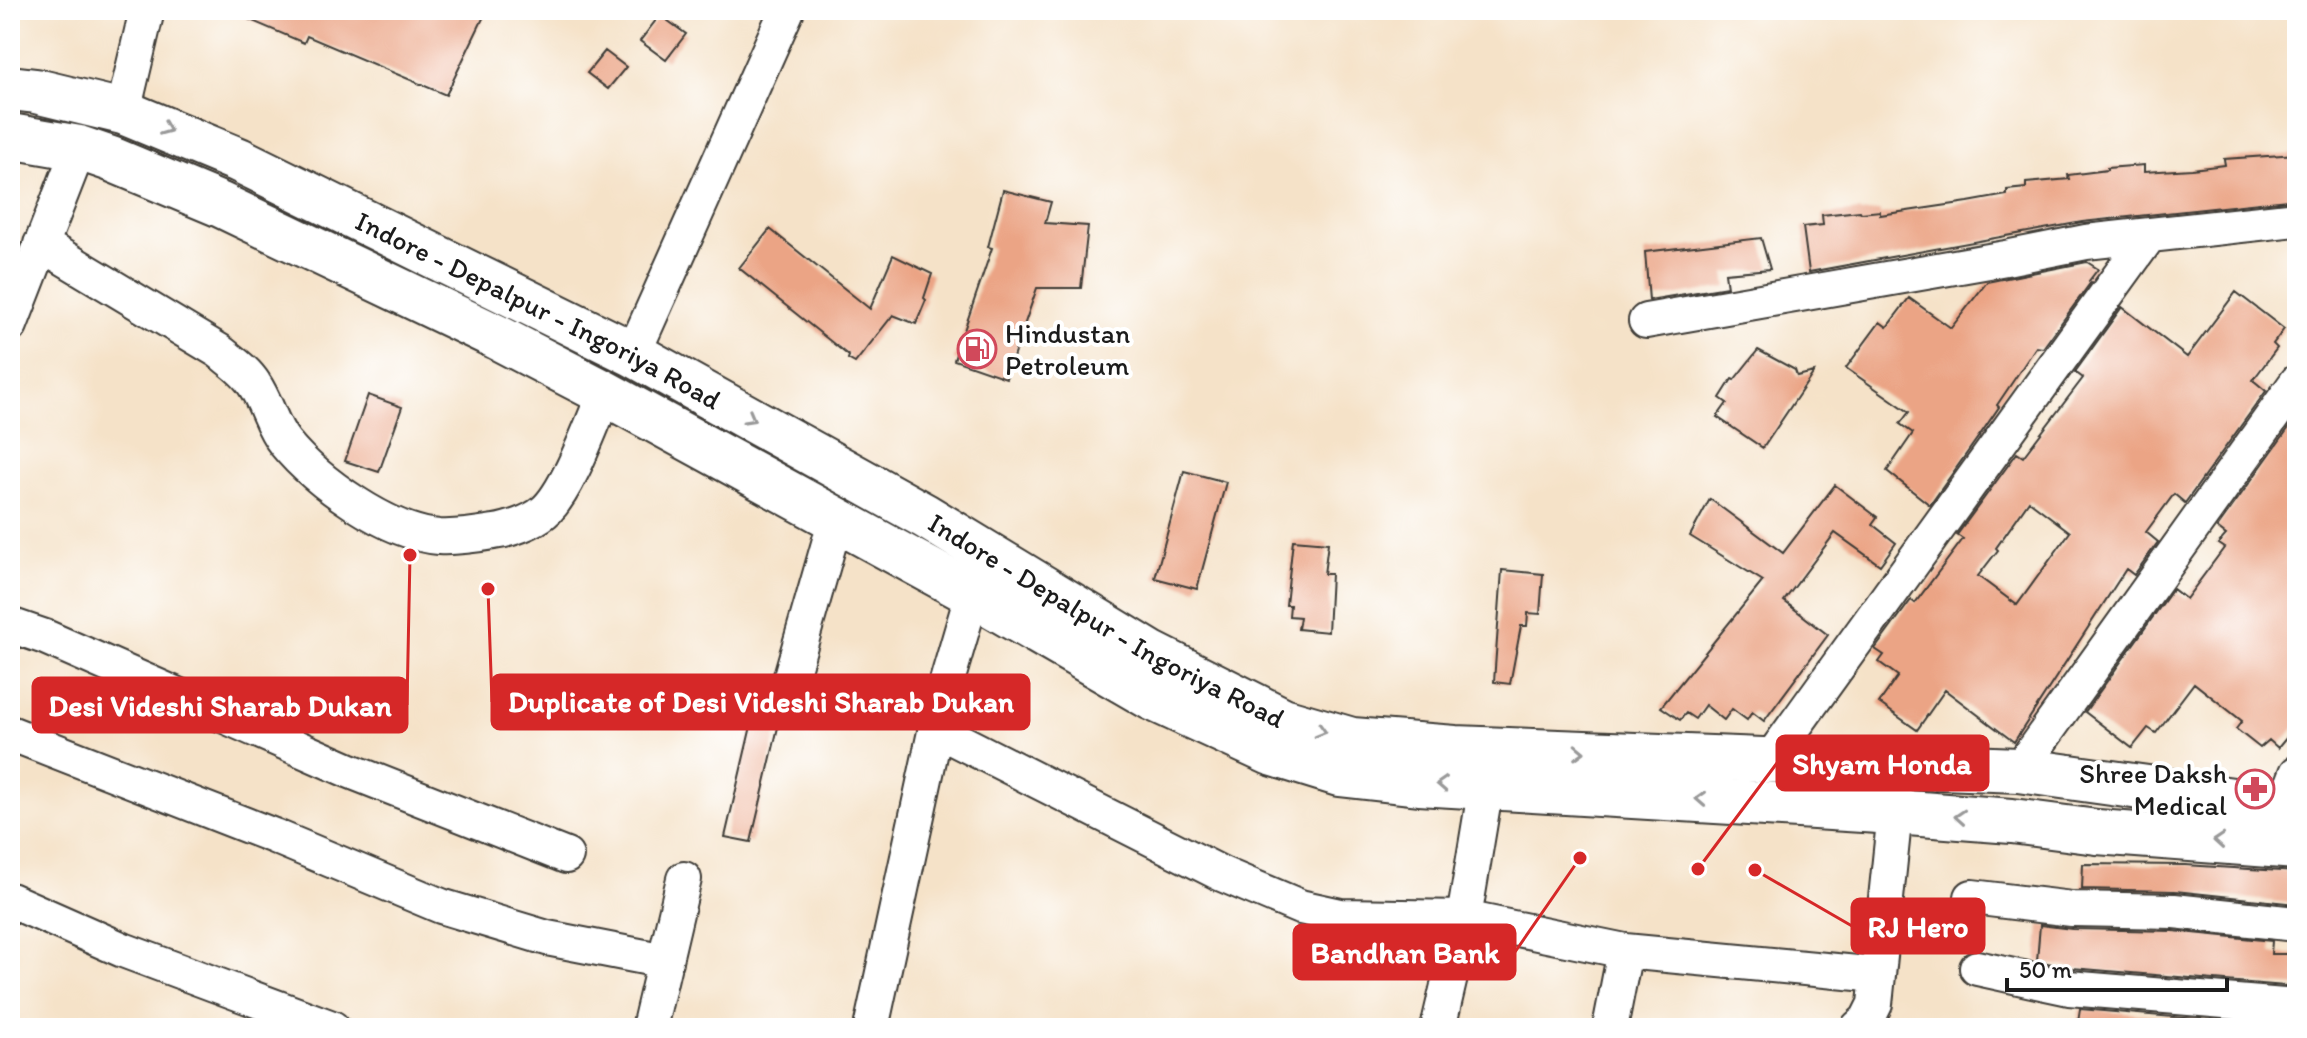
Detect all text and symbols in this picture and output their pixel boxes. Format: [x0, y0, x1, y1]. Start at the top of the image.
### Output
one-way arrow [158, 120, 172, 136]
street label: Indore - Depalpur - Ingoriya Road [350, 203, 727, 416]
place label: Hindustan Petroleum [1005, 316, 1130, 382]
fuel station icon: Hindustan Petroleum [956, 328, 998, 370]
one-way arrow [742, 409, 756, 424]
street label: Indore - Depalpur - Ingoriya Road [922, 505, 1290, 735]
callout: Duplicate of Desi Videshi Sharab Dukan [492, 675, 1029, 729]
callout: Desi Videshi Sharab Dukan [33, 678, 407, 732]
text: Duplicate of Desi Videshi Sharab Dukan [508, 683, 1015, 720]
text: Desi Videshi Sharab Dukan [48, 687, 392, 724]
one-way arrow [1313, 722, 1327, 738]
callout: Shyam Honda [1777, 736, 1988, 790]
one-way arrow [1573, 744, 1586, 761]
text: Shyam Honda [1792, 745, 1972, 782]
place label: Shree Daksh Medical [2079, 756, 2227, 822]
pharmacy icon: Shree Daksh Medical [2234, 768, 2276, 810]
one-way arrow [1435, 775, 1447, 792]
one-way arrow [1694, 791, 1707, 808]
one-way arrow [1953, 809, 1966, 826]
one-way arrow [2212, 833, 2225, 850]
callout: RJ Hero [1852, 899, 1984, 953]
text: RJ Hero [1868, 908, 1968, 945]
callout: Bandhan Bank [1294, 925, 1515, 979]
text: Bandhan Bank [1311, 934, 1500, 971]
scale bar [2007, 942, 2227, 992]
text: 50 m [2019, 955, 2072, 984]

